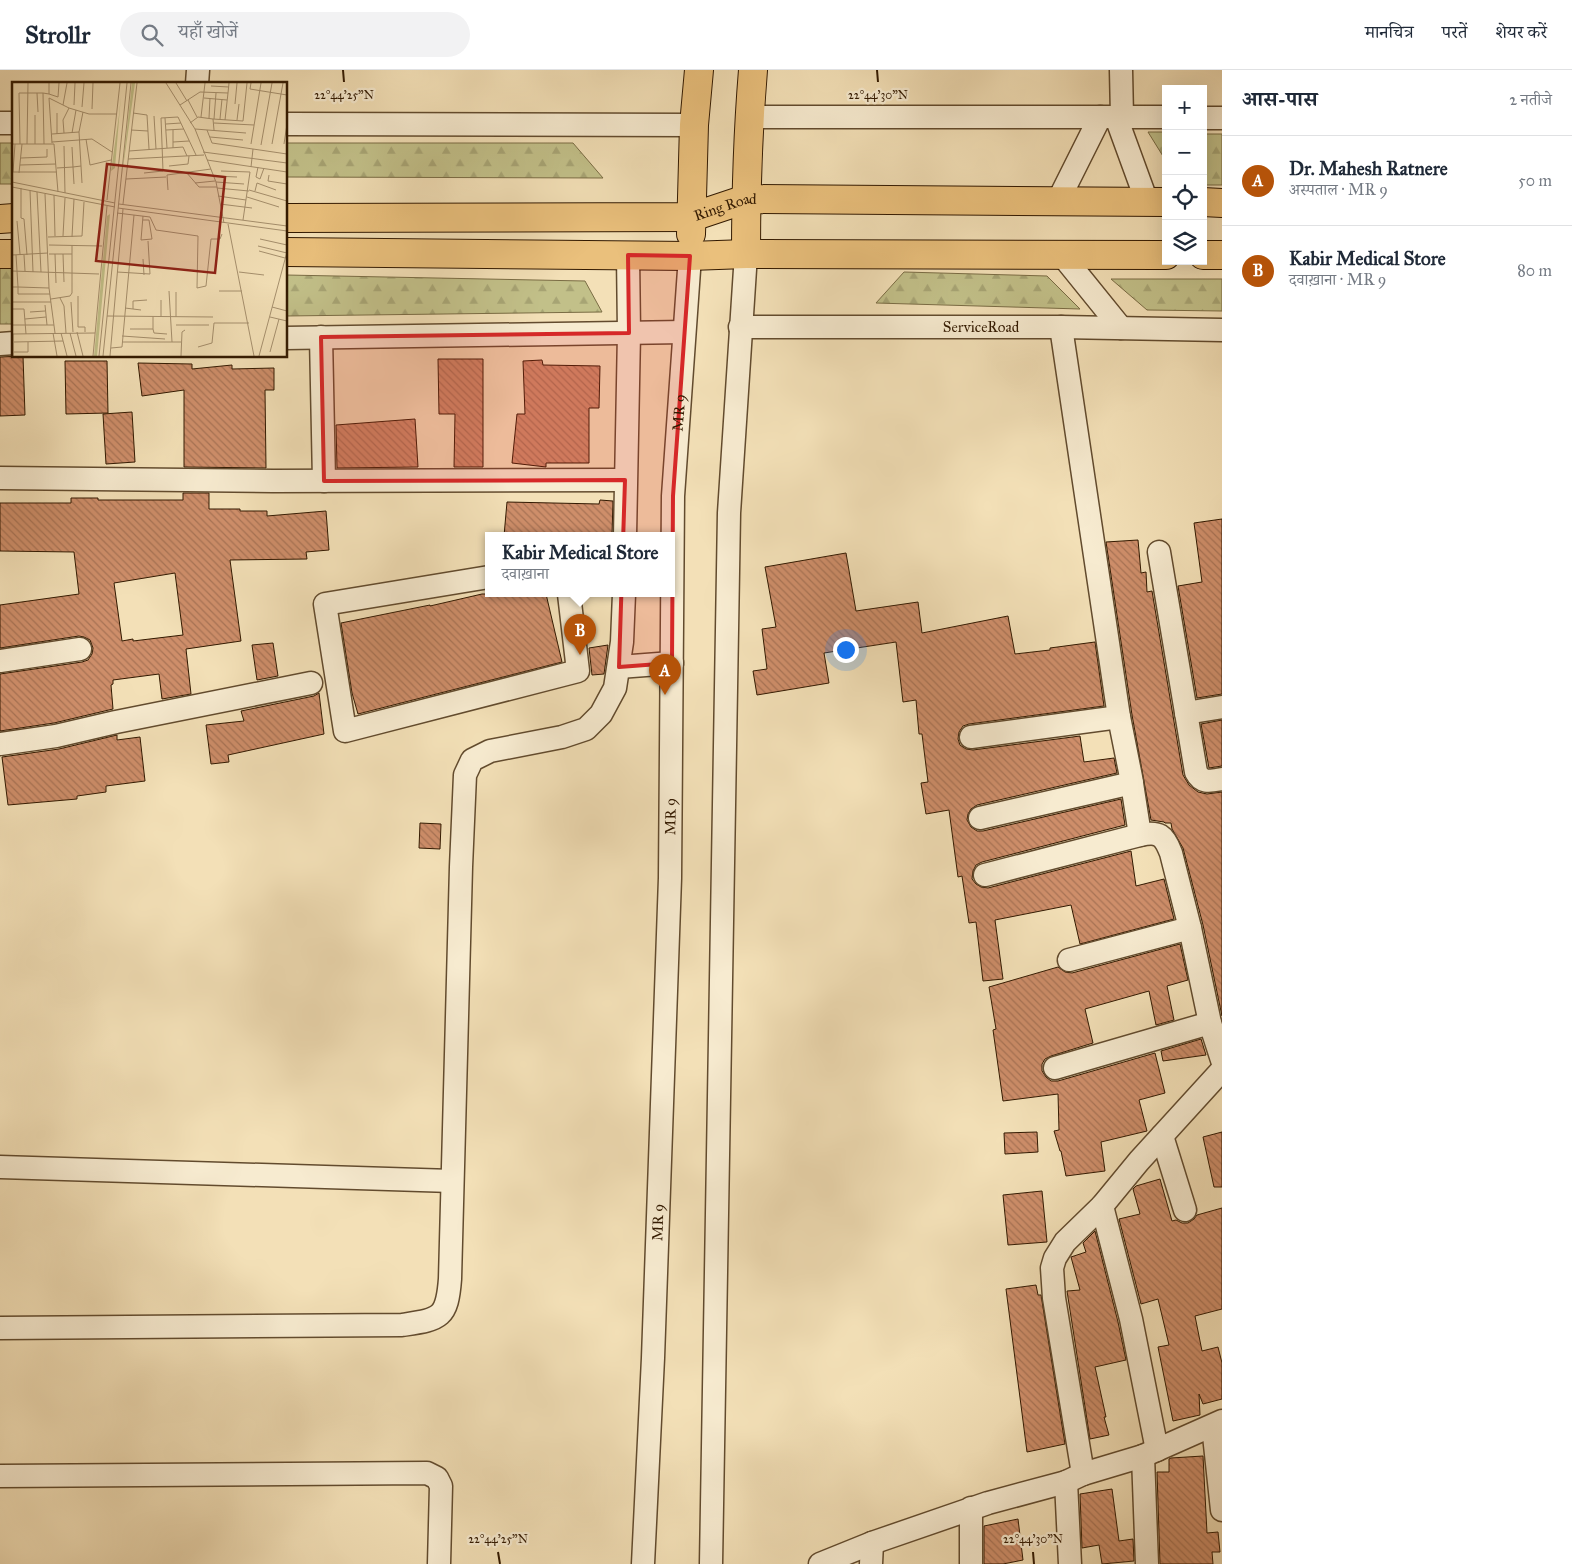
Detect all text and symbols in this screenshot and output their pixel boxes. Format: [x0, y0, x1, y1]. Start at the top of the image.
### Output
search box [120, 12, 470, 57]
text: Strollr [25, 20, 90, 50]
text: यहाँ खोजें [178, 20, 238, 43]
icon: search [138, 21, 166, 49]
text: मानचित्र [1365, 21, 1414, 43]
text: परतें [1442, 21, 1467, 43]
text: शेयर करें [1495, 21, 1547, 43]
inset map [12, 82, 288, 358]
map controls [1162, 85, 1207, 265]
button: + [1162, 85, 1207, 130]
text: आस-पास [1242, 86, 1317, 112]
text: 22°44'25"N [314, 88, 374, 102]
text: 22°44'30"N [848, 88, 908, 102]
text: 2 नतीजे [1509, 90, 1552, 109]
button: − [1162, 130, 1207, 175]
text: Dr. Mahesh Ratnere [1289, 157, 1448, 180]
text: A [1253, 171, 1263, 190]
text: 50 m [1518, 171, 1552, 190]
button: locate [1162, 175, 1207, 220]
text: अस्पताल · MR 9 [1289, 180, 1388, 199]
street label: Ring Road [692, 189, 757, 225]
button: layers [1162, 220, 1207, 265]
text: Kabir Medical Store [1289, 247, 1446, 270]
text: B [1253, 261, 1263, 280]
text: 80 m [1517, 261, 1552, 280]
text: दवाख़ाना · MR 9 [1289, 270, 1386, 289]
street label: ServiceRoad [943, 318, 1020, 336]
street label: MR 9 [669, 394, 689, 432]
popup [485, 532, 675, 597]
text: Kabir Medical Store [502, 541, 658, 564]
text: दवाख़ाना [502, 564, 549, 583]
pin: B [564, 614, 596, 655]
your location [833, 637, 859, 663]
pin: A [649, 654, 681, 695]
street label: MR 9 [661, 798, 680, 835]
street label: MR 9 [648, 1203, 667, 1241]
text: 22°44'25"N [468, 1532, 528, 1546]
text: 22°44'30"N [1003, 1532, 1063, 1546]

